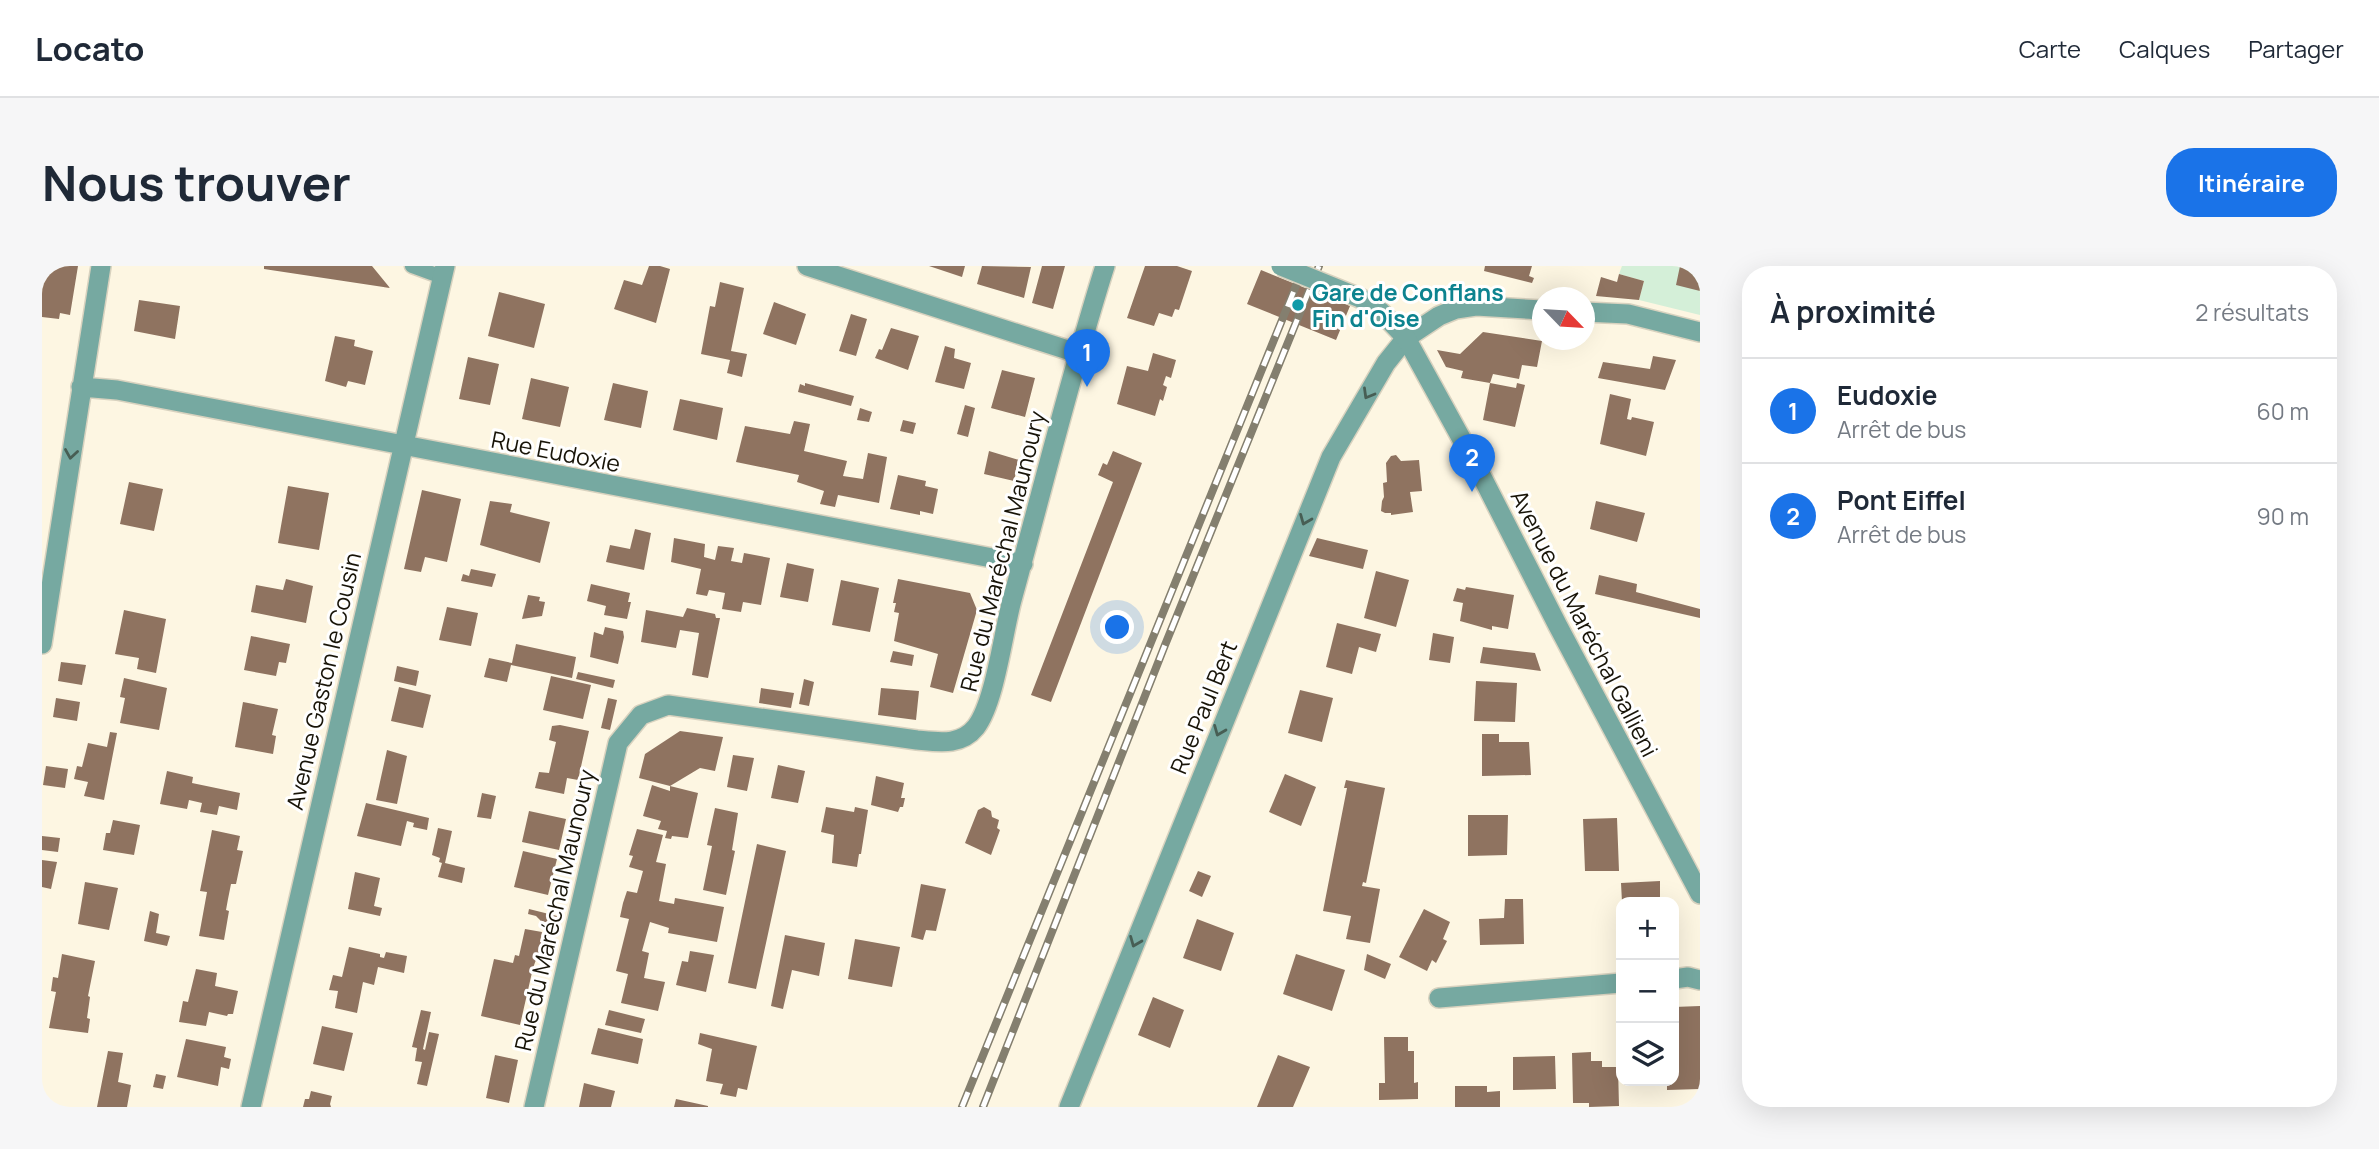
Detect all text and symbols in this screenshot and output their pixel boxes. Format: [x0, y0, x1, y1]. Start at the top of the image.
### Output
text: Locato [35, 26, 145, 71]
text: Carte [2019, 32, 2081, 65]
text: Calques [2119, 32, 2210, 65]
text: Partager [2248, 32, 2344, 65]
button: Itinéraire [2166, 148, 2337, 217]
text: Nous trouver [42, 149, 351, 216]
place label: Gare de Conflans Fin d'Oise [1312, 276, 1504, 334]
north arrow [1532, 287, 1595, 350]
text: À proximité [1770, 291, 1936, 332]
text: 2 résultats [2195, 296, 2309, 328]
marker: Gare de Conflans Fin d'Oise [1290, 297, 1306, 313]
pin: 1 [1064, 329, 1110, 387]
text: Eudoxie [1837, 377, 1937, 413]
one-way arrow [1363, 387, 1376, 400]
text: 1 [1788, 395, 1798, 427]
text: 60 m [2257, 395, 2309, 427]
street label: Rue du Maréchal Maunoury [952, 407, 1052, 695]
text: Arrêt de bus [1837, 413, 1966, 445]
street label: Rue Eudoxie [489, 423, 623, 479]
pin: 2 [1449, 434, 1495, 492]
one-way arrow [63, 448, 78, 460]
text: Pont Eiffel [1837, 482, 1966, 518]
street label: Avenue du Maréchal Gallieni [1504, 484, 1666, 762]
text: 2 [1786, 500, 1800, 532]
text: 90 m [2257, 500, 2309, 532]
one-way arrow [1299, 513, 1313, 526]
text: Arrêt de bus [1837, 518, 1966, 550]
street label: Avenue Gaston le Cousin [278, 549, 368, 813]
your location [1100, 610, 1134, 644]
street label: Rue Paul Bert [1162, 636, 1244, 778]
one-way arrow [1214, 724, 1228, 736]
street label: Rue du Maréchal Maunoury [506, 766, 602, 1054]
map controls [1616, 897, 1679, 1086]
button: + [1616, 897, 1679, 960]
one-way arrow [1129, 935, 1143, 948]
button: − [1616, 960, 1679, 1023]
button: layers [1616, 1023, 1679, 1086]

